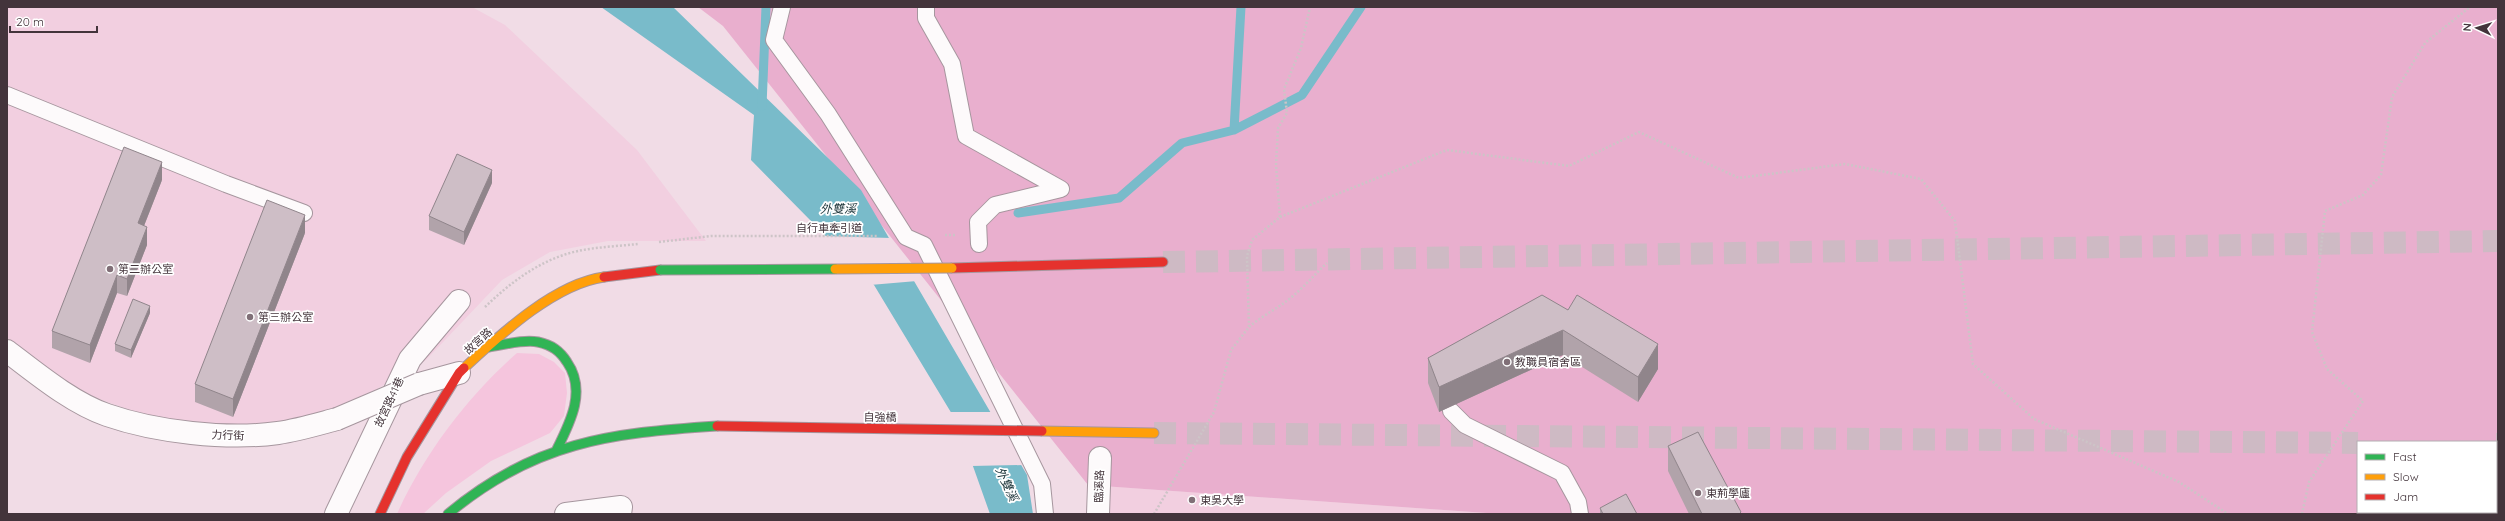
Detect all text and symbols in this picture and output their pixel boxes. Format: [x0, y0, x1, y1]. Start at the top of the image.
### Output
scale bar [10, 8, 97, 34]
north arrow [2457, 8, 2497, 48]
text: 20 m [16, 14, 44, 29]
text: N [2460, 23, 2474, 32]
water label: 外雙溪 [820, 201, 858, 216]
street label: 自行車牽引道 [796, 221, 862, 235]
place label: 第二辦公室 [118, 262, 173, 276]
marker: 第二辦公室 [105, 264, 115, 274]
place label: 第三辦公室 [258, 310, 313, 324]
marker: 第三辦公室 [245, 312, 255, 322]
street label: 故宮路 [461, 325, 495, 357]
place label: 教職員宿舍區 [1515, 355, 1581, 369]
marker: 教職員宿舍區 [1502, 357, 1512, 367]
street label: 故宮路41巷 [371, 375, 407, 429]
street label: 自強橋 [863, 410, 897, 424]
street label: 力行街 [211, 427, 245, 443]
legend [2357, 441, 2497, 513]
text: Fast [2393, 449, 2417, 464]
water label: 外雙溪 [993, 465, 1022, 505]
street label: 臨溪路 [1091, 469, 1107, 503]
text: Slow [2393, 469, 2419, 484]
place label: 東荊學廬 [1706, 486, 1750, 500]
marker: 東荊學廬 [1693, 488, 1703, 498]
text: Jam [2393, 489, 2418, 504]
place label: 東吳大學 [1200, 493, 1244, 507]
marker: 東吳大學 [1187, 495, 1197, 505]

